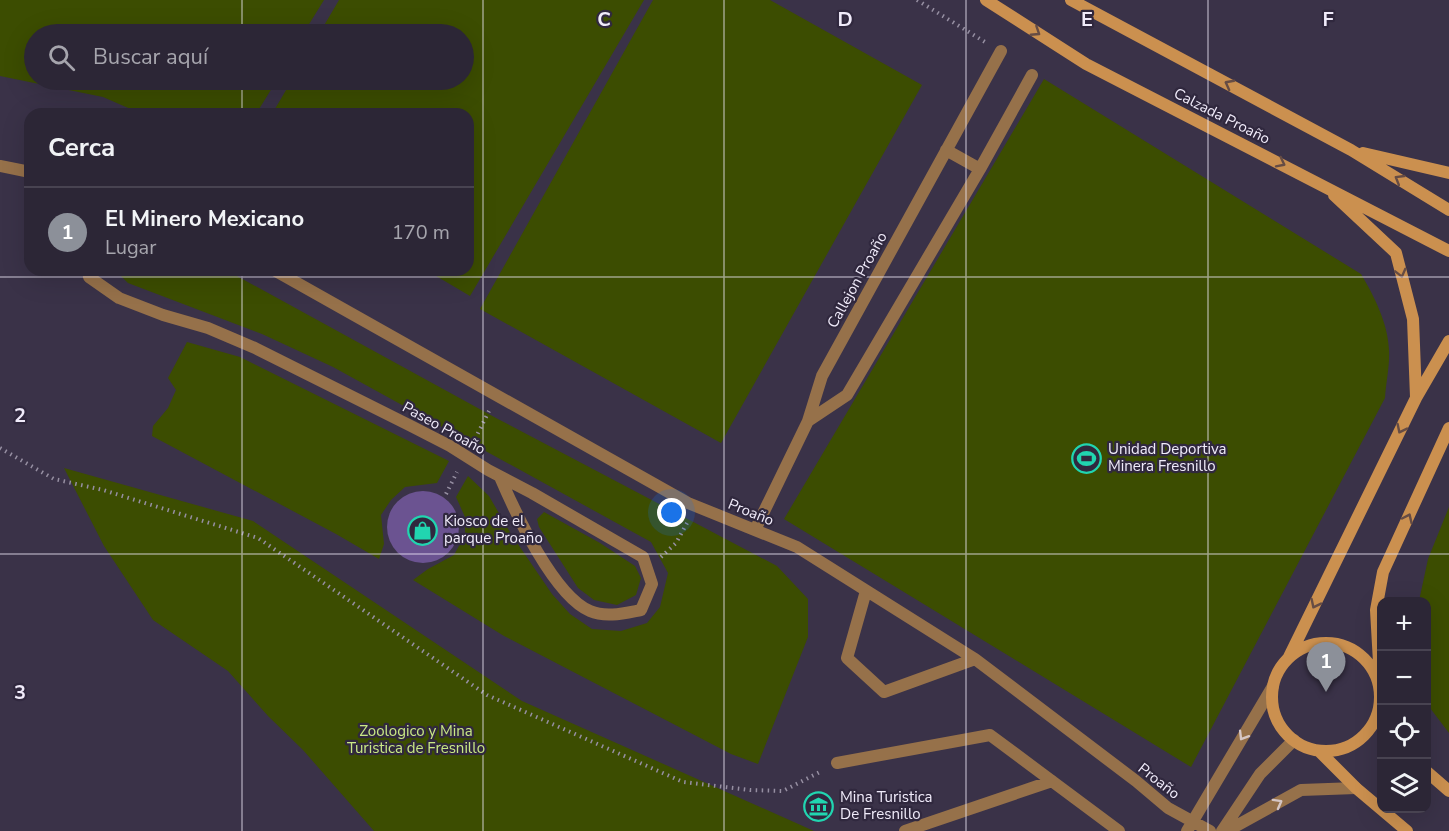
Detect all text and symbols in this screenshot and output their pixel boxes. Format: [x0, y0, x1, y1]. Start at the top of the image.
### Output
text: C [597, 6, 611, 33]
text: D [837, 6, 853, 33]
text: E [1081, 6, 1093, 33]
text: F [1322, 6, 1334, 33]
search box [24, 24, 474, 90]
one-way arrow [1029, 24, 1040, 35]
icon: search [45, 41, 78, 74]
text: Buscar aquí [93, 42, 208, 72]
one-way arrow [1224, 80, 1235, 92]
street label: Calzada Proaño [1171, 83, 1273, 149]
text: Cerca [48, 130, 115, 165]
one-way arrow [1275, 156, 1286, 168]
one-way arrow [1395, 175, 1405, 187]
text: El Minero Mexicano [105, 204, 304, 234]
text: 1 [62, 219, 74, 246]
text: 170 m [392, 219, 450, 246]
street label: Callejon Proaño [822, 229, 892, 331]
text: Lugar [105, 234, 156, 261]
one-way arrow [1394, 267, 1406, 278]
street label: Paseo Proaño [399, 397, 489, 459]
text: 2 [14, 402, 26, 429]
one-way arrow [1396, 423, 1408, 434]
place label: Unidad Deportiva Minera Fresnillo [1108, 439, 1226, 476]
sports icon: Unidad Deportiva Minera Fresnillo [1071, 442, 1103, 474]
street label: Proaño [725, 494, 777, 530]
your location [657, 498, 686, 527]
place label: Kiosco de el parque Proaño [444, 511, 543, 548]
shop icon: Kiosco de el parque Proaño [407, 514, 439, 546]
one-way arrow [1400, 514, 1412, 525]
map controls [1377, 597, 1431, 813]
button: + [1377, 597, 1431, 651]
one-way arrow [1311, 598, 1322, 609]
pin: 1 [1306, 642, 1346, 692]
button: − [1377, 651, 1431, 705]
text: 3 [14, 679, 26, 706]
button: locate [1377, 705, 1431, 759]
park label: Zoologico y Mina Turistica de Fresnillo [347, 721, 485, 758]
one-way arrow [1238, 730, 1250, 740]
street label: Proaño [1134, 758, 1184, 804]
button: layers [1377, 759, 1431, 813]
place label: Mina Turistica De Fresnillo [840, 787, 933, 824]
museum icon: Mina Turistica De Fresnillo [803, 790, 835, 822]
one-way arrow [1272, 799, 1282, 810]

